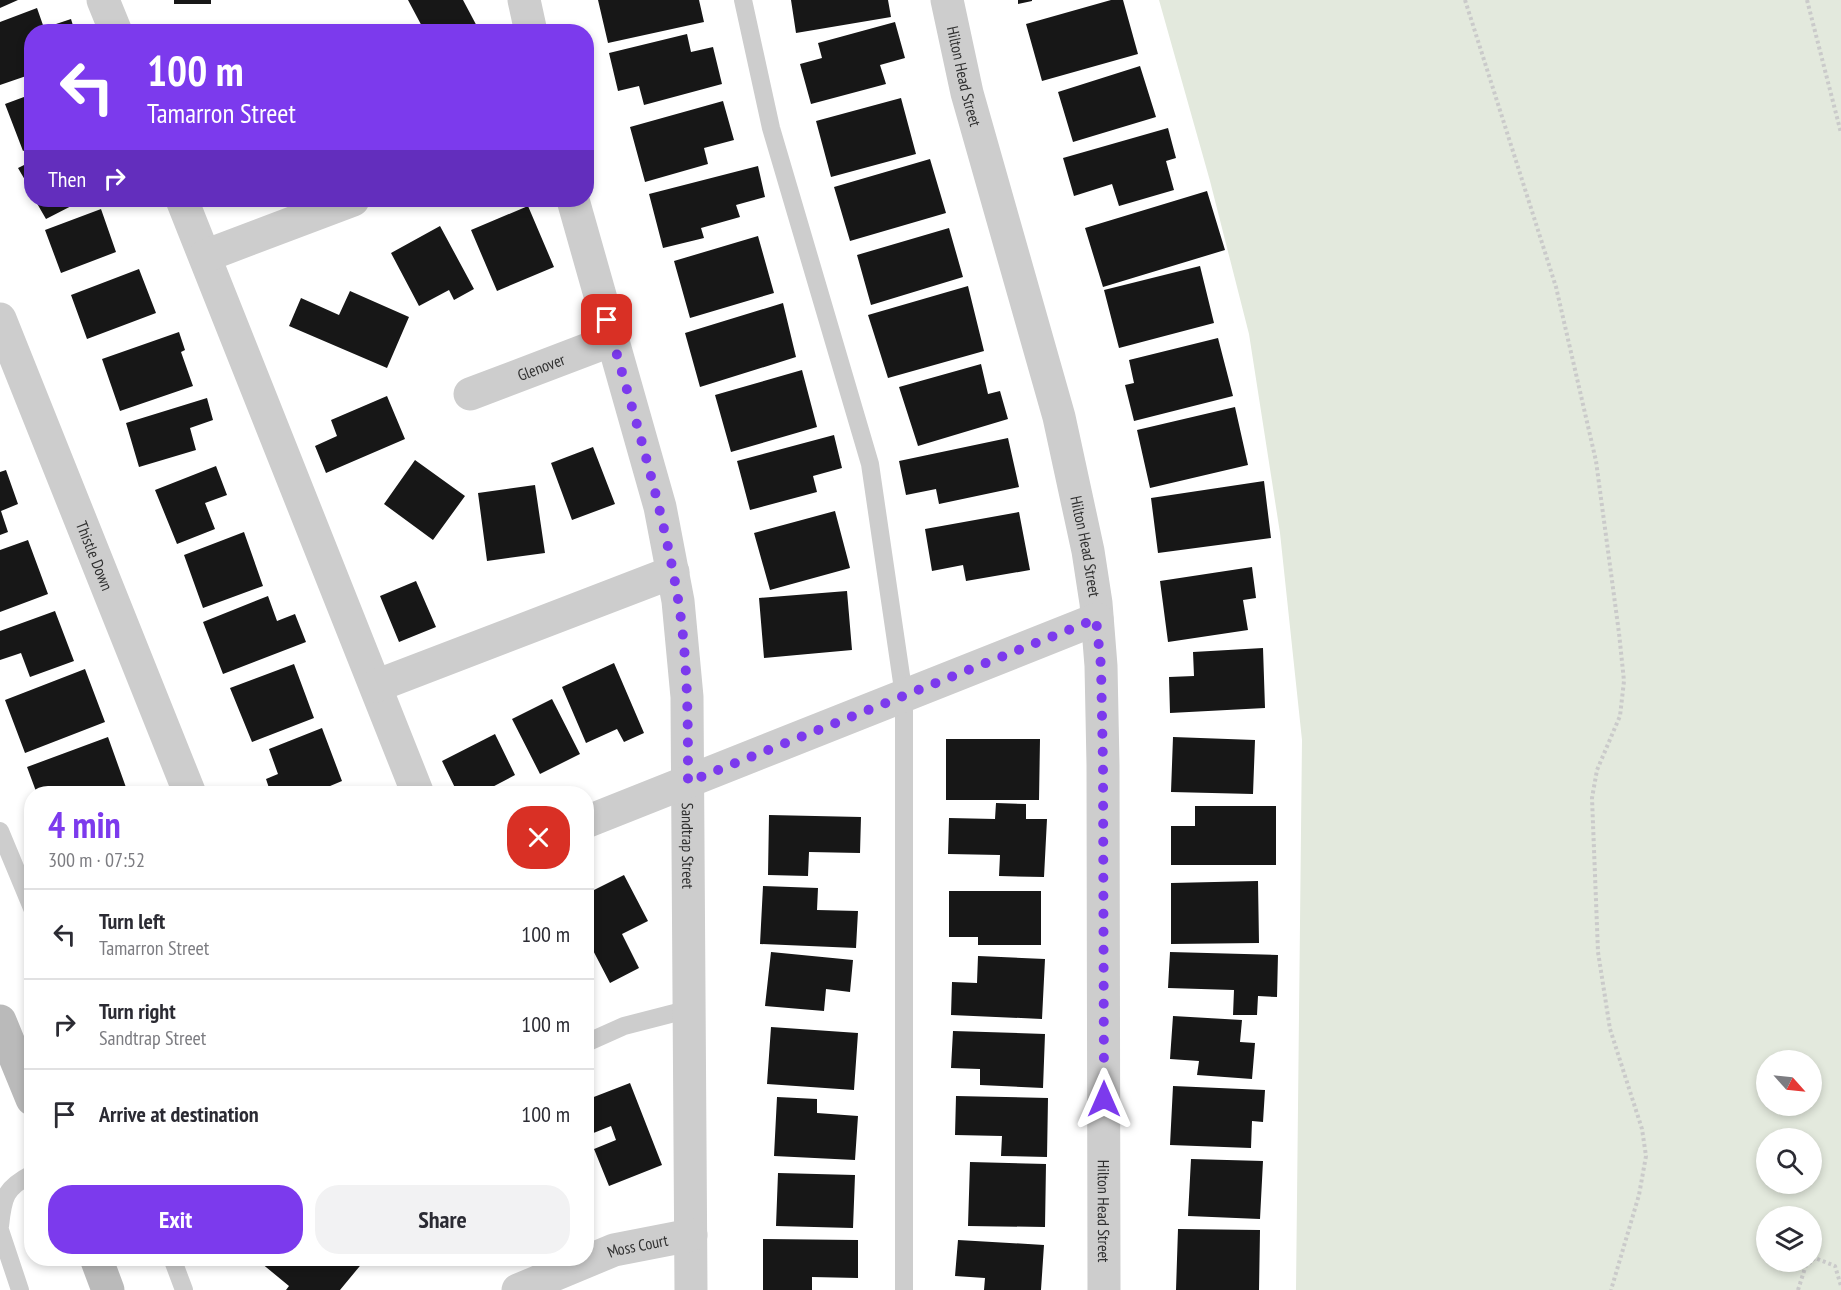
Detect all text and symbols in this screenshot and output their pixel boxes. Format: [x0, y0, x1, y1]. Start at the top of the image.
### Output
street label: Hilton Head Street [943, 24, 986, 129]
text: 100 m [147, 43, 244, 98]
icon: left [48, 48, 126, 126]
text: Tamarron Street [147, 96, 296, 130]
icon: right [98, 162, 131, 195]
text: Then [48, 165, 86, 193]
pin [581, 294, 632, 345]
icon: arrive [590, 303, 623, 336]
street label: Glenover [514, 349, 568, 385]
street label: Hilton Head Street [1066, 494, 1105, 599]
street label: Thistle Down [72, 518, 118, 593]
text: 4 min [48, 801, 121, 848]
street label: Sandtrap Street [678, 803, 698, 889]
button: close [507, 806, 570, 869]
text: 300 m · 07:52 [48, 847, 145, 873]
text: Turn left [99, 907, 165, 935]
icon: left [48, 918, 81, 951]
text: 100 m [521, 920, 570, 948]
text: Tamarron Street [99, 935, 209, 961]
text: Turn right [99, 997, 176, 1025]
icon: right [48, 1008, 81, 1041]
text: 100 m [521, 1010, 570, 1038]
text: Sandtrap Street [99, 1025, 206, 1051]
north arrow [1756, 1050, 1822, 1116]
map controls [1756, 1050, 1822, 1272]
position arrow [1072, 1067, 1136, 1131]
icon: arrive [48, 1098, 81, 1131]
text: Arrive at destination [99, 1100, 259, 1128]
text: 100 m [521, 1100, 570, 1128]
button: search [1756, 1128, 1822, 1194]
street label: Hilton Head Street [1094, 1160, 1114, 1263]
button: Exit [48, 1185, 303, 1254]
button: Share [315, 1185, 570, 1254]
button: layers [1756, 1206, 1822, 1272]
street label: Moss Court [604, 1230, 670, 1262]

